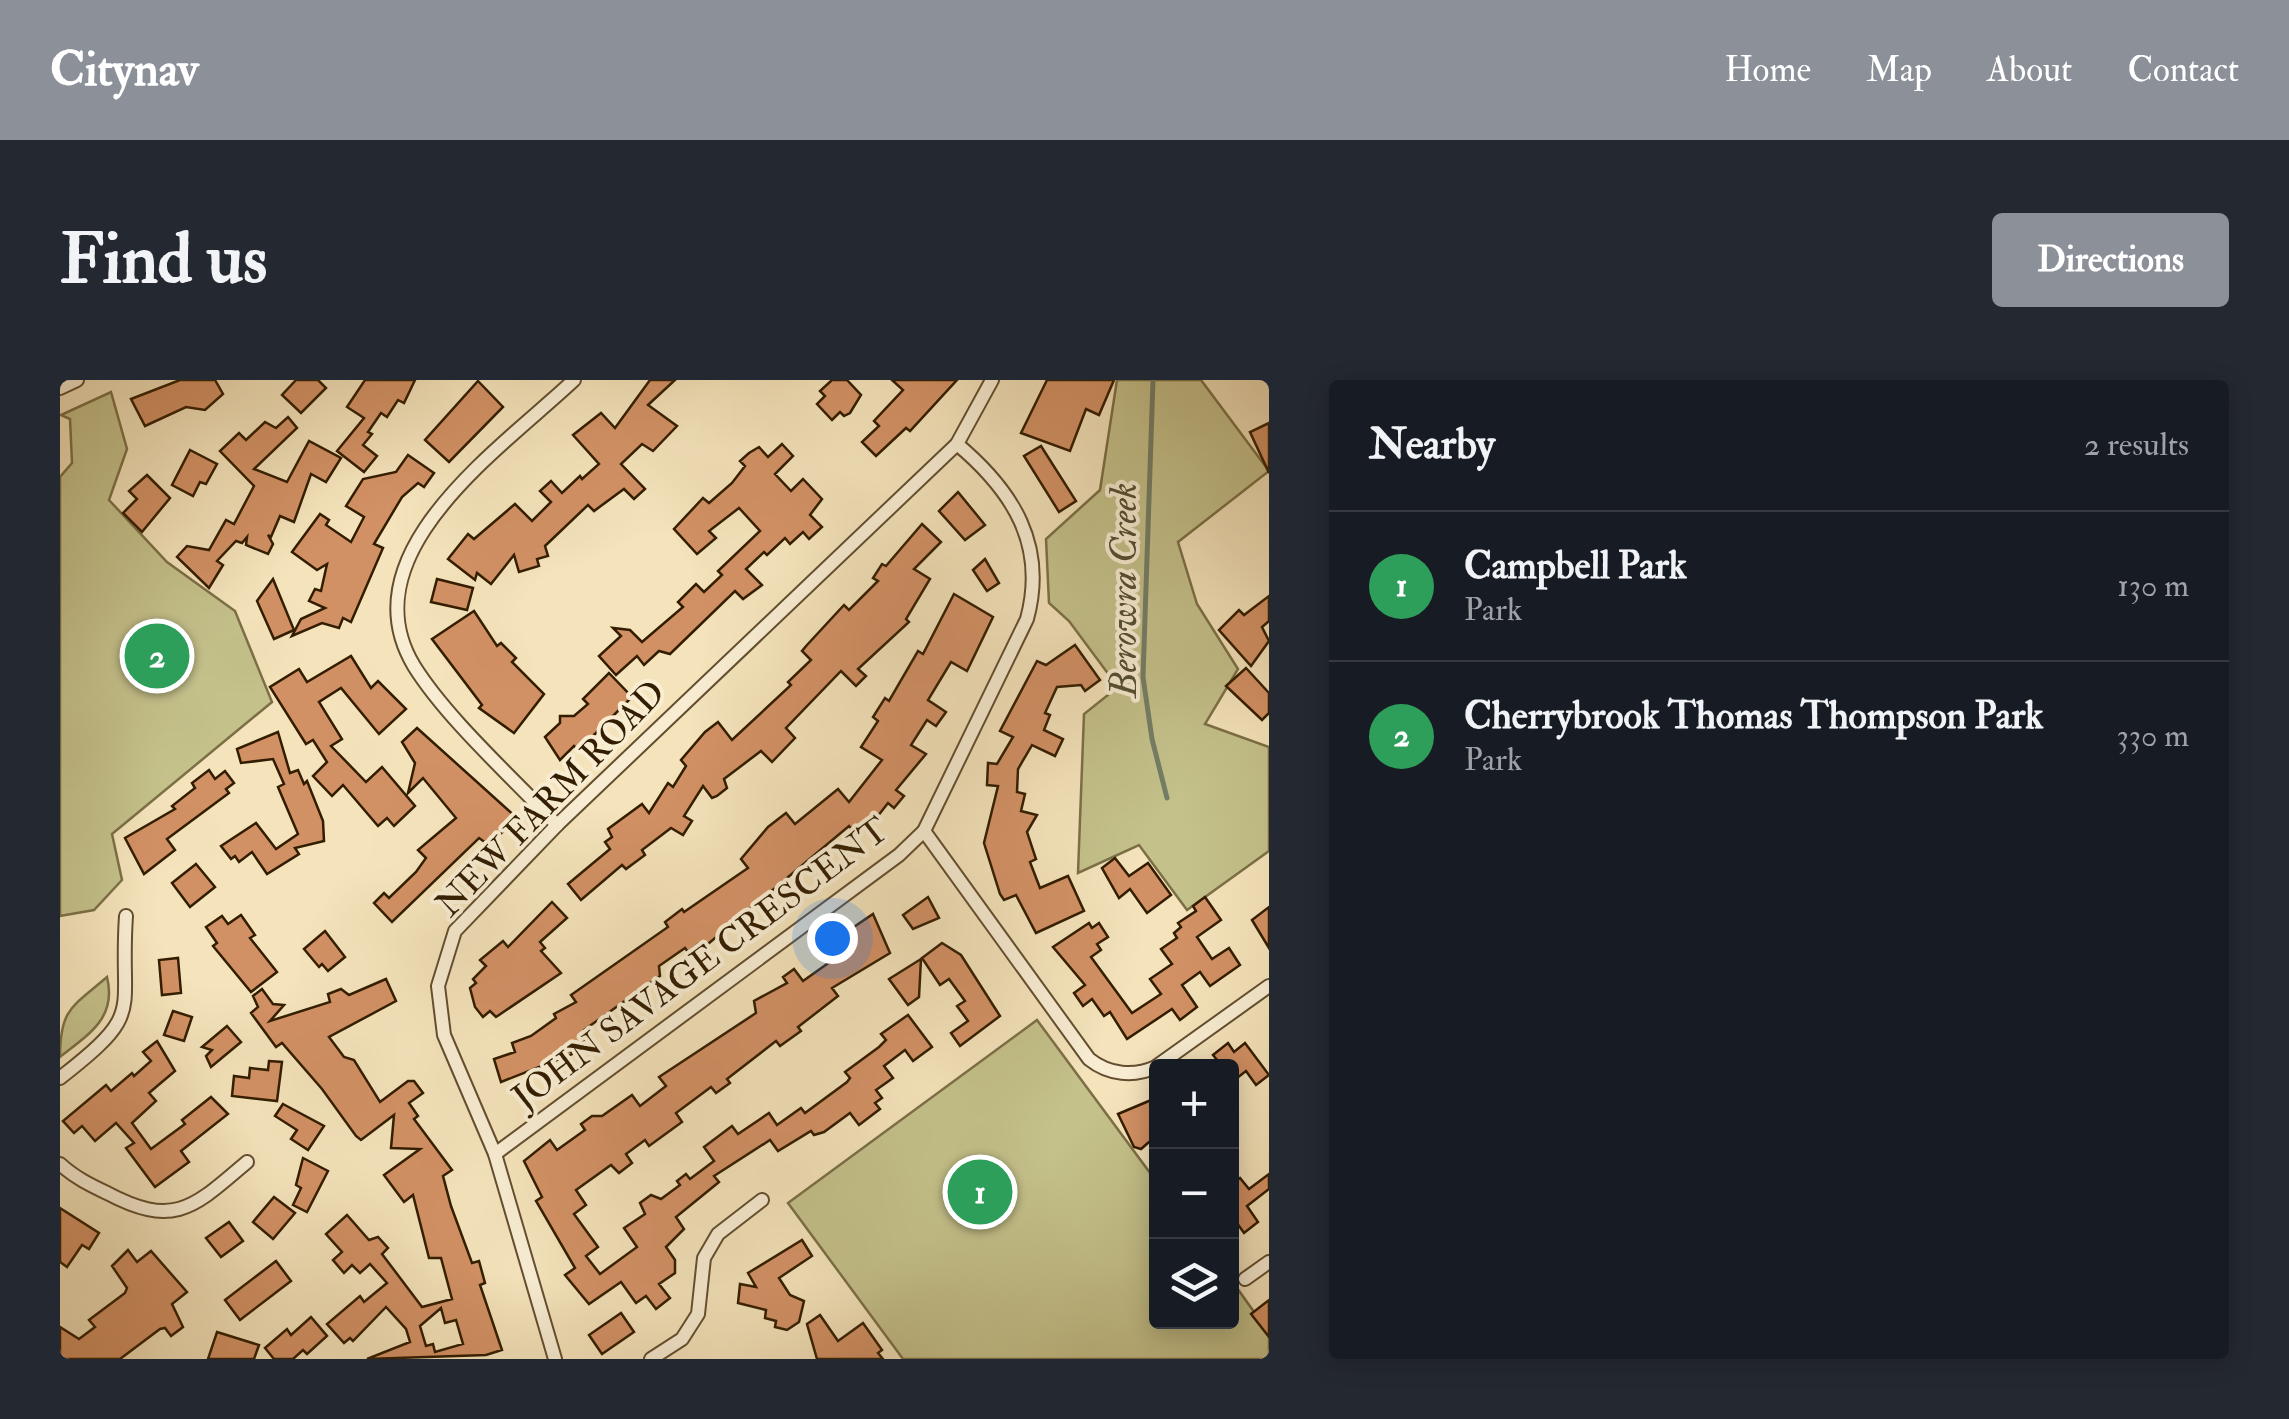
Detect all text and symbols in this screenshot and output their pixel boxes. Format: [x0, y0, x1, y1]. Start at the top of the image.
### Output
text: Citynav [50, 40, 198, 100]
text: Home [1724, 48, 1811, 92]
text: Map [1866, 48, 1932, 92]
text: About [1987, 48, 2072, 92]
text: Contact [2127, 48, 2239, 92]
button: Directions [1992, 213, 2229, 307]
text: Find us [60, 216, 267, 304]
text: Nearby [1369, 419, 1495, 471]
text: 2 results [2084, 425, 2189, 465]
water label: Berowra Creek [1100, 483, 1148, 699]
text: Campbell Park [1464, 542, 1687, 590]
text: 1 [1396, 566, 1407, 606]
text: 130 m [2117, 566, 2189, 606]
text: Park [1464, 590, 1522, 630]
pin: 2 [124, 618, 190, 694]
street label: NEW FARM ROAD [427, 671, 675, 926]
text: Cherrybrook Thomas Thompson Park [1464, 692, 2044, 740]
text: 2 [1393, 716, 1410, 756]
text: 330 m [2116, 716, 2189, 756]
text: Park [1464, 740, 1522, 780]
street label: JOHN SAVAGE CRESCENT [503, 808, 897, 1120]
your location [807, 913, 858, 964]
map controls [1149, 1059, 1239, 1329]
button: + [1149, 1059, 1239, 1149]
button: − [1149, 1149, 1239, 1239]
pin: 1 [948, 1154, 1012, 1230]
button: layers [1149, 1239, 1239, 1329]

